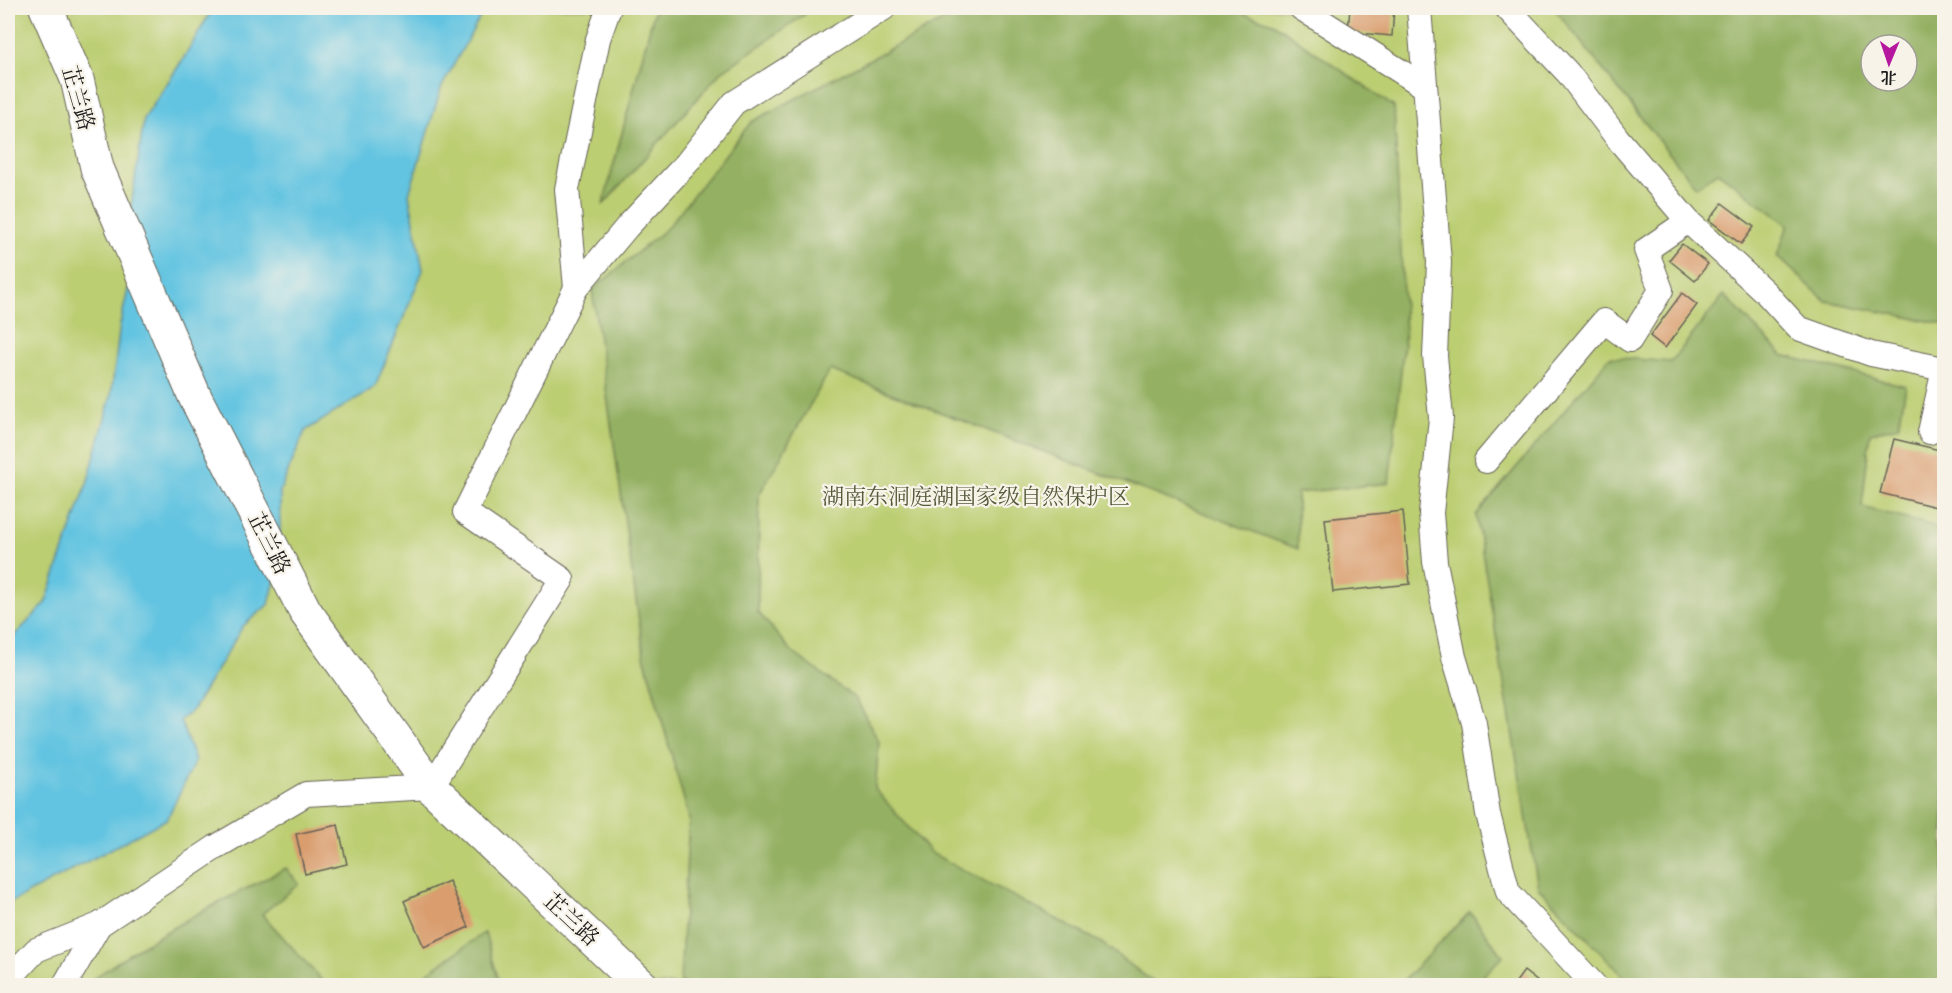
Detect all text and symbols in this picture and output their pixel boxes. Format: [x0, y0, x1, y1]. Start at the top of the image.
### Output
north arrow [1859, 33, 1919, 93]
street label: 芷兰路 [55, 62, 102, 134]
text: 北 [1880, 66, 1897, 88]
park label: 湖南东洞庭湖国家级自然保护区 [822, 482, 1130, 512]
street label: 芷兰路 [241, 507, 297, 580]
street label: 芷兰路 [537, 886, 606, 953]

